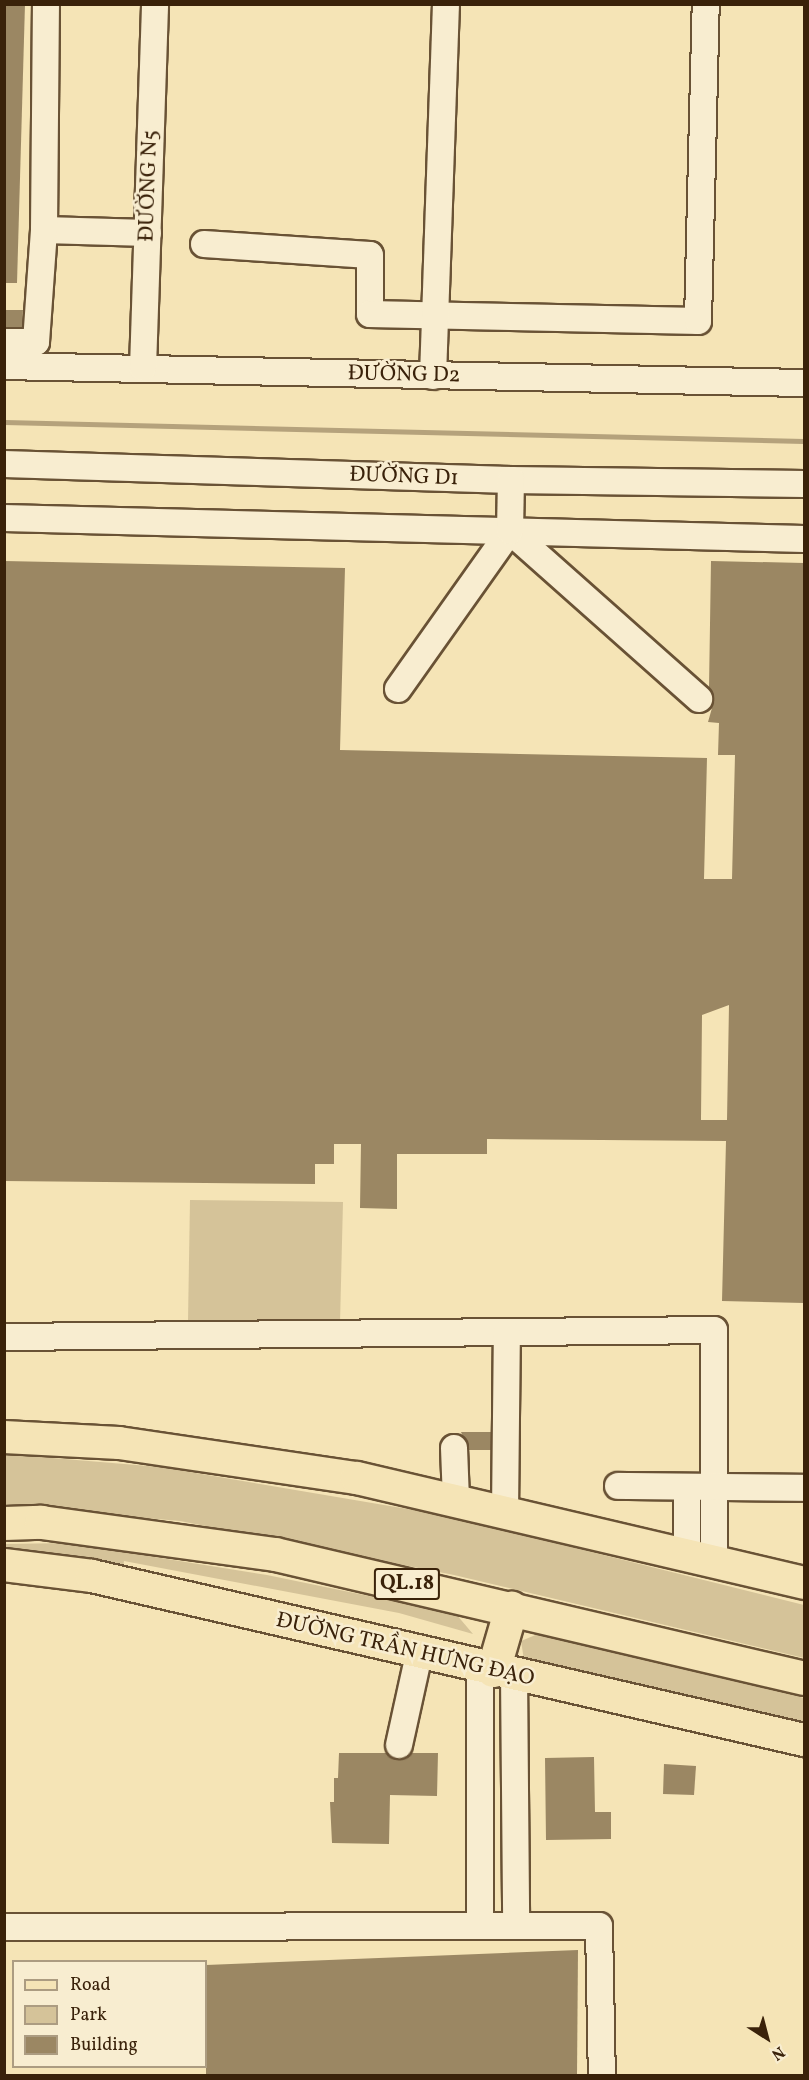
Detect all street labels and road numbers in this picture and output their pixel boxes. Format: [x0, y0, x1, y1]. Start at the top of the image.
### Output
street label: ĐƯỜNG N5 [134, 130, 164, 242]
street label: ĐƯỜNG D2 [347, 361, 461, 389]
street label: ĐƯỜNG D1 [349, 462, 459, 492]
road number: QL.18 [372, 1566, 442, 1602]
street label: ĐƯỜNG TRẦN HƯNG ĐẠO [273, 1607, 537, 1693]

